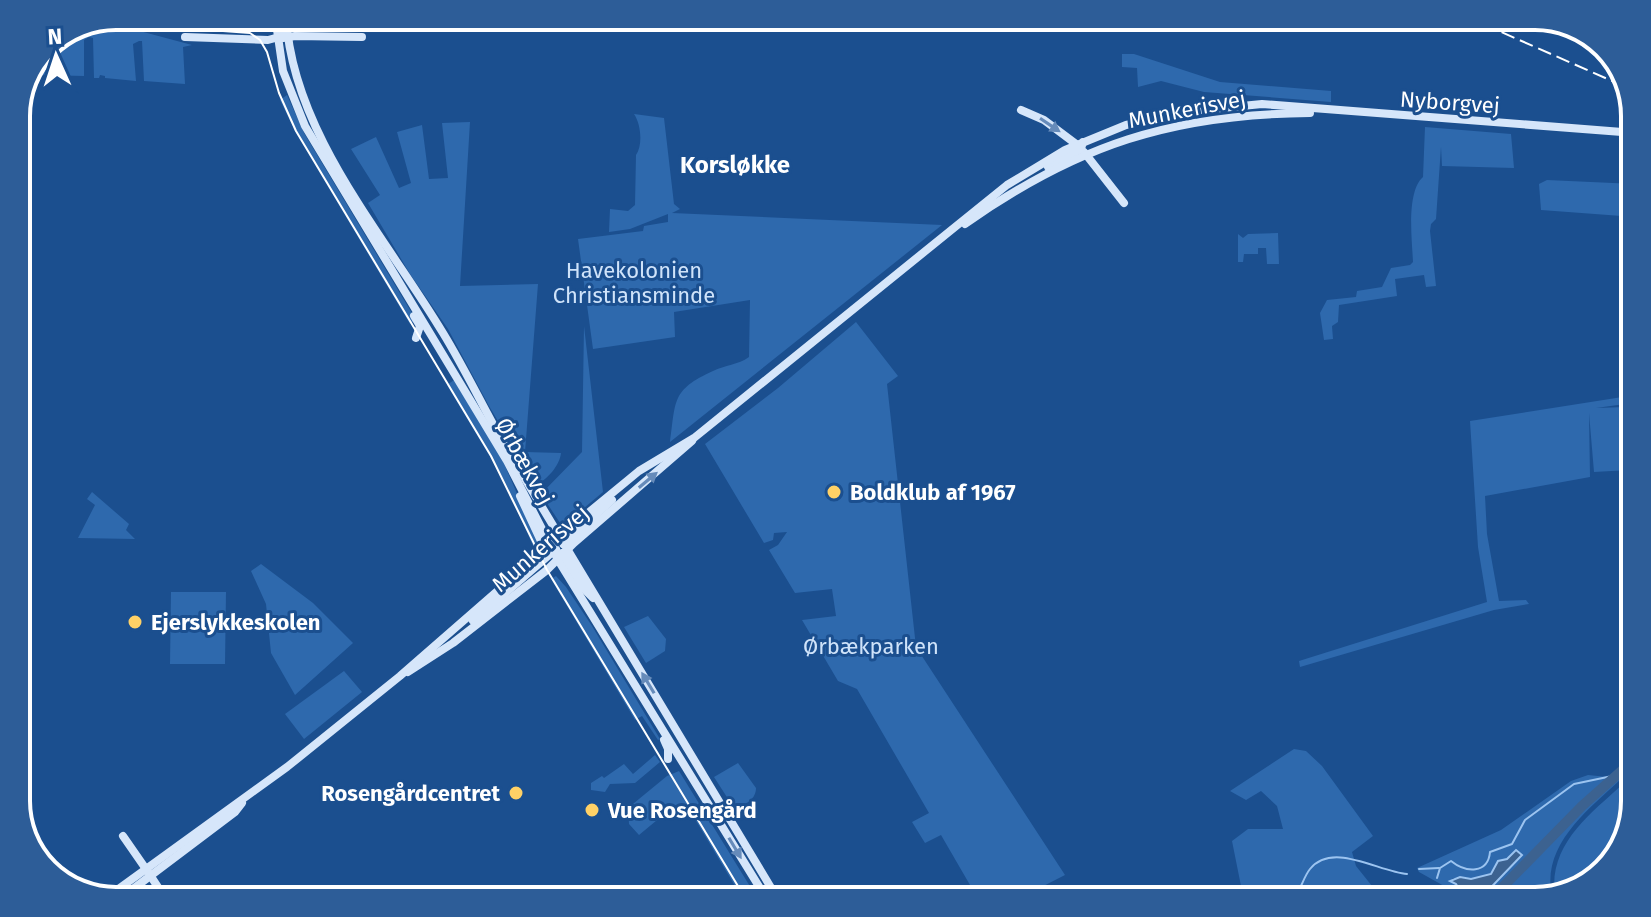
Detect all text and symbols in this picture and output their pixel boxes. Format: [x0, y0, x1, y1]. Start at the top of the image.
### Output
north arrow [16, 16, 96, 96]
text: N [47, 23, 63, 50]
street label: Munkerisvej [1126, 85, 1248, 134]
street label: Nyborgvej [1399, 86, 1501, 119]
one-way arrow [1040, 117, 1061, 132]
district label: Korsløkke [680, 151, 790, 179]
park label: Havekolonien Christiansminde [553, 257, 715, 309]
street label: Ørbækvej [490, 413, 559, 510]
one-way arrow [638, 472, 658, 489]
place label: Boldklub af 1967 [850, 479, 1015, 506]
marker: Boldklub af 1967 [825, 483, 843, 501]
street label: Munkerisvej [486, 499, 594, 598]
place label: Ejerslykkeskolen [151, 609, 321, 636]
marker: Ejerslykkeskolen [126, 613, 144, 631]
park label: Ørbækparken [803, 633, 939, 660]
one-way arrow [641, 672, 655, 694]
place label: Rosengårdcentret [321, 780, 500, 807]
marker: Rosengårdcentret [507, 784, 525, 802]
place label: Vue Rosengård [607, 797, 757, 824]
marker: Vue Rosengård [583, 801, 601, 819]
one-way arrow [728, 837, 742, 859]

